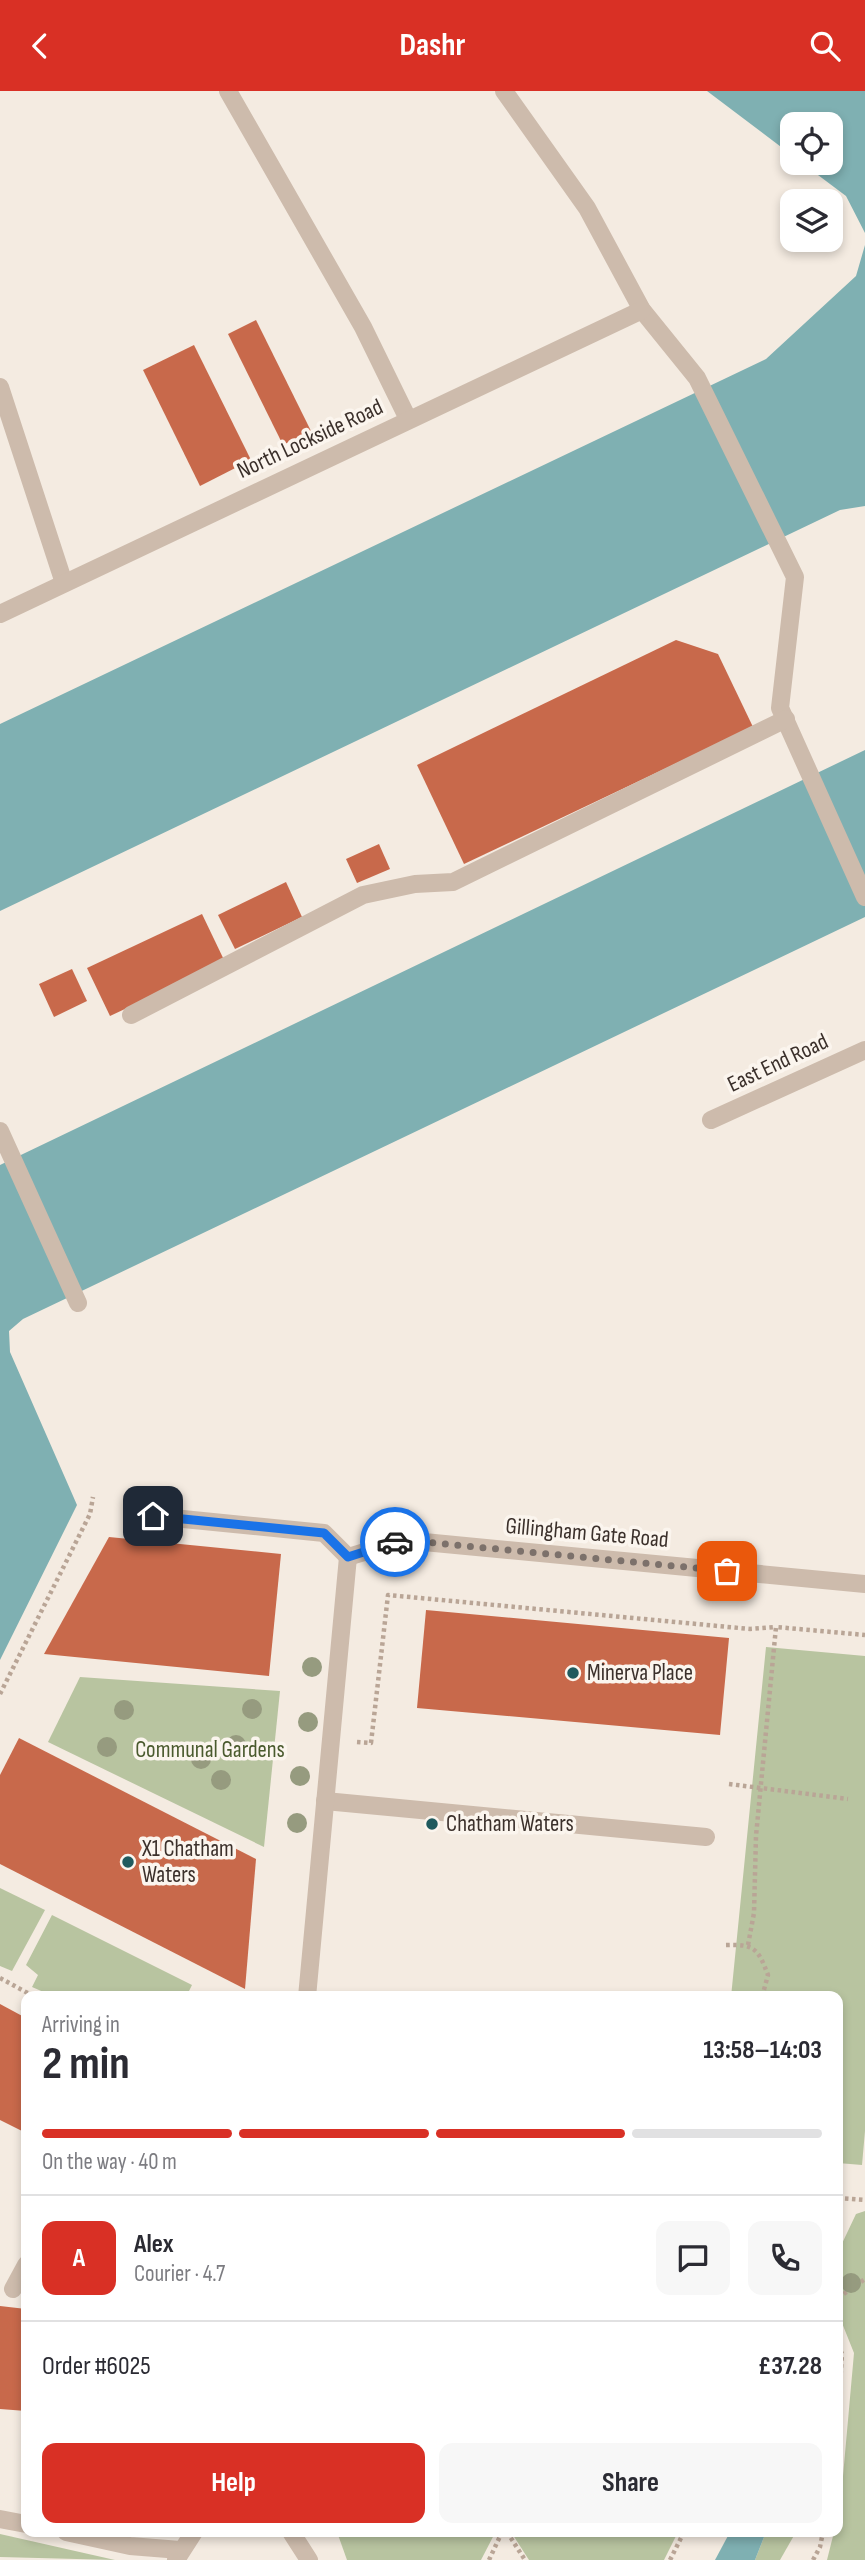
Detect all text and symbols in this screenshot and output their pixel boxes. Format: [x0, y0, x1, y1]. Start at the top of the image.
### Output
text: Dashr [400, 26, 465, 65]
icon: back [21, 27, 59, 65]
icon: search [806, 27, 844, 65]
map controls [780, 112, 843, 252]
button: locate [780, 112, 843, 175]
button: layers [780, 189, 843, 252]
street label: North Lockside Road [233, 393, 387, 485]
street label: East End Road [723, 1028, 833, 1098]
pin [123, 1486, 183, 1546]
icon: home [134, 1497, 172, 1535]
courier [360, 1507, 430, 1577]
street label: Gillingham Gate Road [504, 1512, 670, 1554]
icon: car [376, 1523, 414, 1561]
pin [697, 1541, 757, 1601]
icon: bag [708, 1552, 746, 1590]
place label: Minerva Place [587, 1659, 693, 1687]
marker: Minerva Place [565, 1665, 581, 1681]
park label: Communal Gardens [135, 1736, 285, 1764]
place label: Chatham Waters [446, 1810, 574, 1838]
marker: Chatham Waters [424, 1816, 440, 1832]
place label: X1 Chatham Waters [141, 1835, 234, 1889]
marker: X1 Chatham Waters [120, 1854, 136, 1870]
text: Arriving in [42, 2011, 120, 2039]
text: 13:58–14:03 [703, 2035, 822, 2066]
text: 2 min [42, 2037, 130, 2092]
text: On the way · 40 m [42, 2148, 177, 2176]
button: chat [656, 2221, 730, 2295]
button: phone [748, 2221, 822, 2295]
text: Alex [134, 2229, 174, 2260]
text: A [73, 2243, 85, 2274]
text: Courier · 4.7 [134, 2260, 225, 2288]
text: Order #6025 [42, 2351, 151, 2382]
text: £37.28 [758, 2351, 822, 2382]
button: Help [42, 2443, 425, 2523]
button: Share [439, 2443, 822, 2523]

